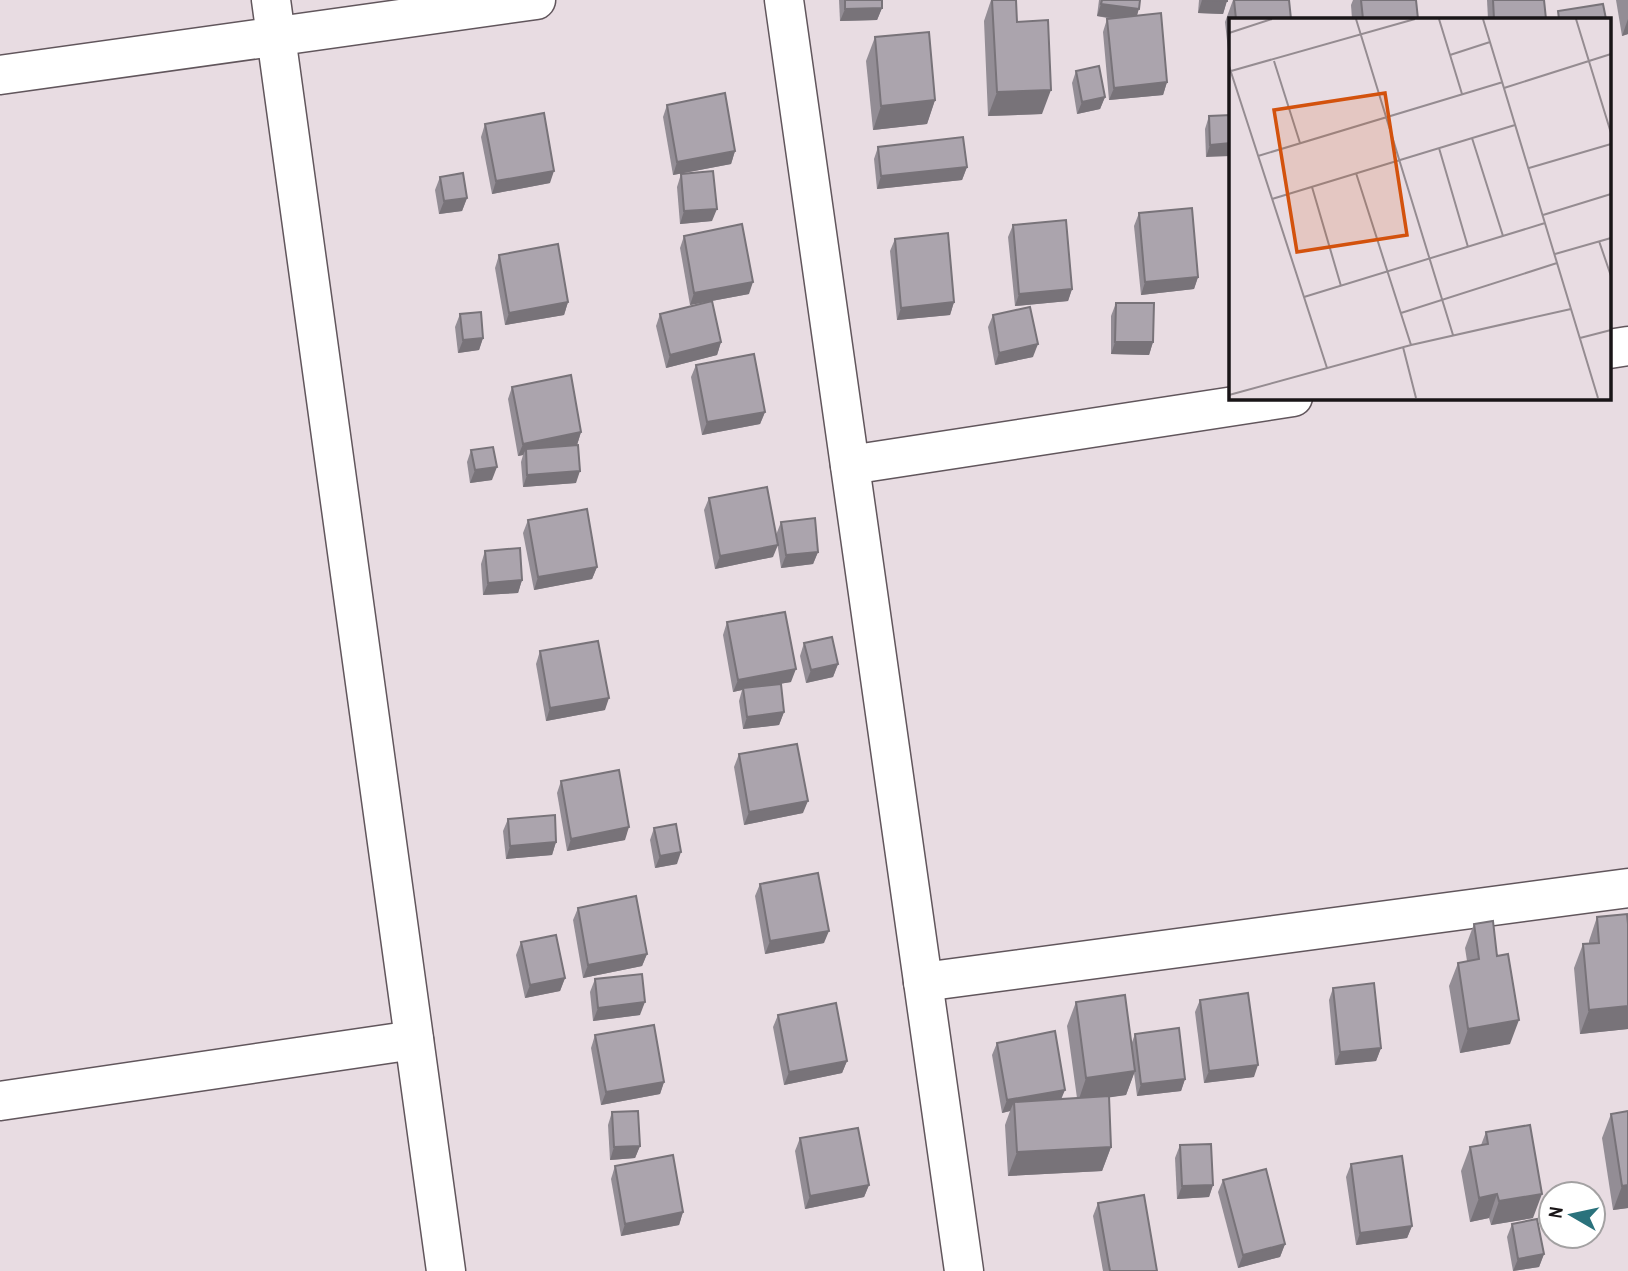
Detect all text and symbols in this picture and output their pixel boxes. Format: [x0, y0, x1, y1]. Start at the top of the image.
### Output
inset map [1229, 18, 1610, 399]
north arrow [1537, 1180, 1607, 1250]
text: N [1541, 1205, 1569, 1220]

